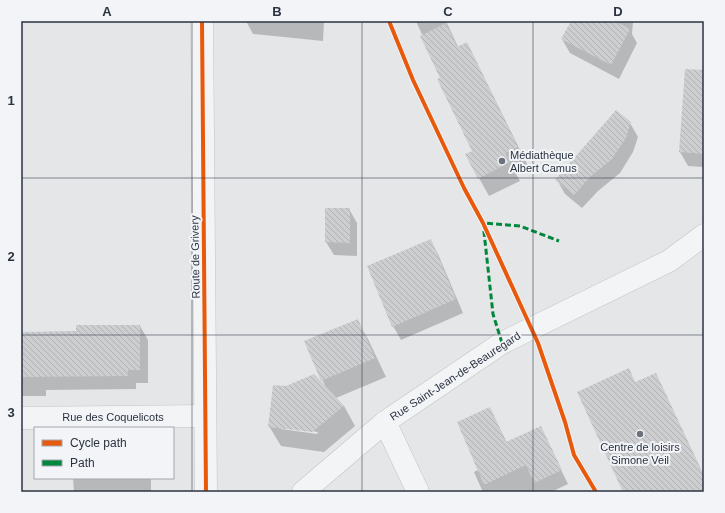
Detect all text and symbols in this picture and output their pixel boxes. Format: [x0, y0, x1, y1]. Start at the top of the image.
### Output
text: A [102, 4, 112, 19]
text: B [272, 4, 282, 19]
text: C [443, 4, 453, 19]
text: D [613, 4, 623, 19]
text: 1 [7, 93, 15, 108]
place label: Médiathèque Albert Camus [510, 149, 577, 174]
marker: Médiathèque Albert Camus [497, 156, 507, 166]
street label: Route de Grivery [188, 215, 202, 299]
text: 2 [7, 249, 15, 264]
street label: Rue Saint-Jean-de-Beauregard [388, 329, 522, 423]
text: 3 [7, 405, 15, 420]
street label: Rue des Coquelicots [62, 411, 164, 423]
legend [34, 427, 174, 479]
marker: Centre de loisirs Simone Veil [635, 429, 645, 439]
text: Cycle path [70, 436, 127, 450]
place label: Centre de loisirs Simone Veil [600, 441, 680, 466]
text: Path [70, 456, 95, 470]

